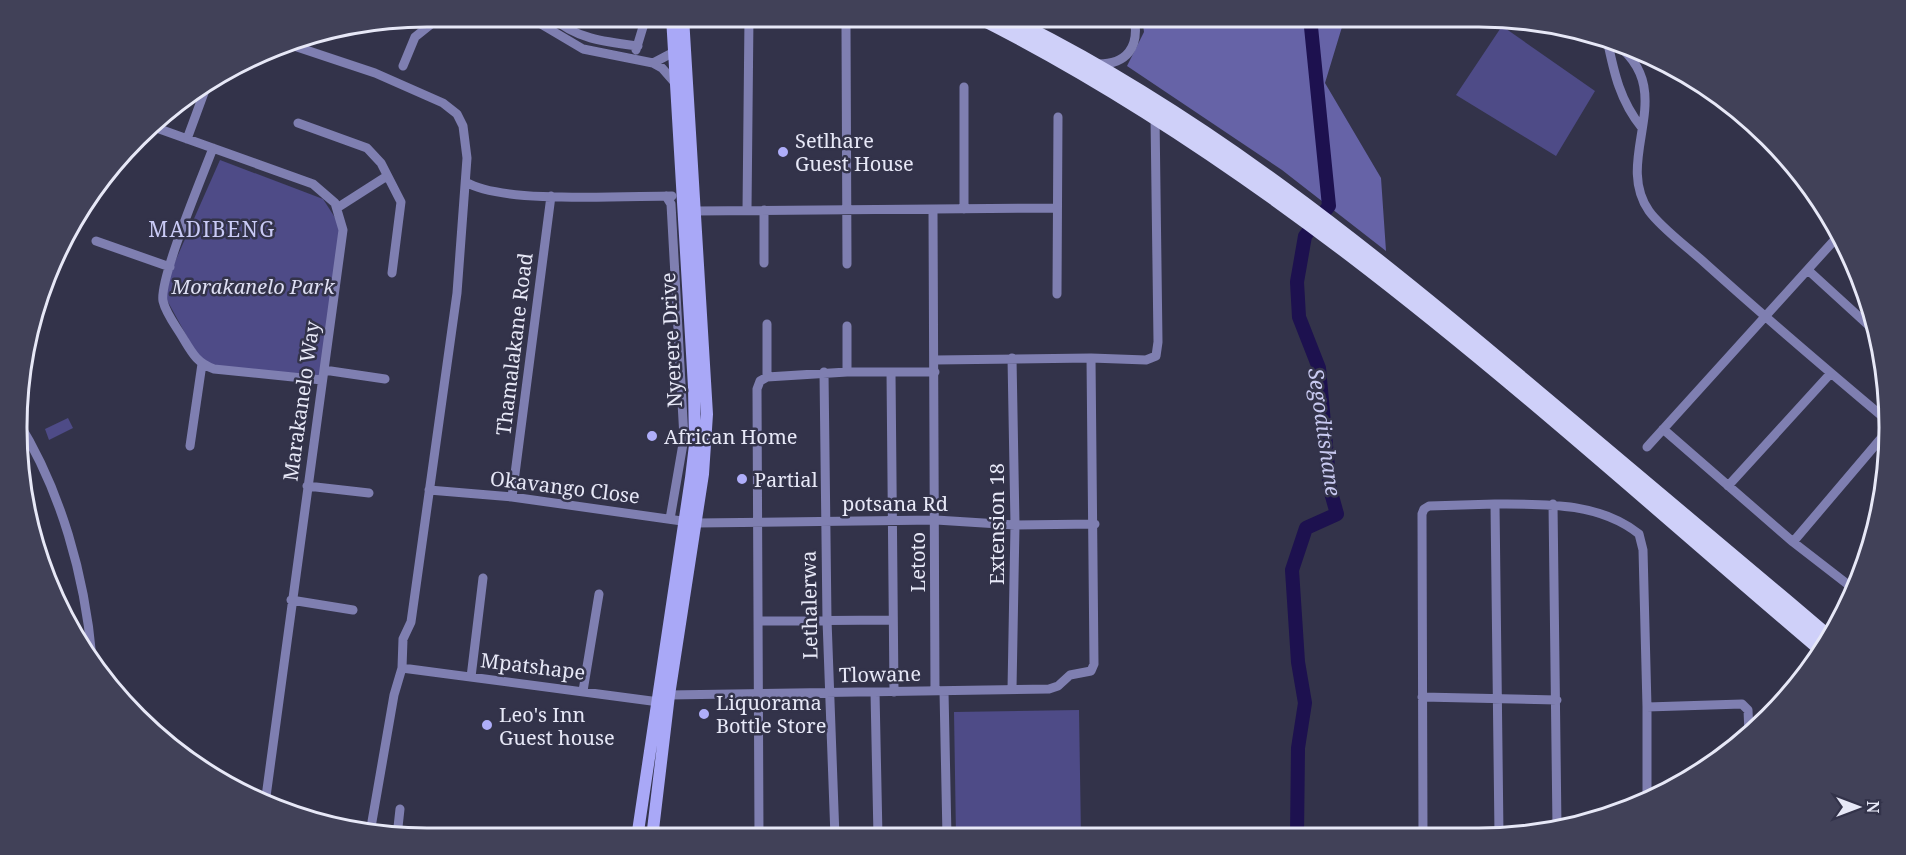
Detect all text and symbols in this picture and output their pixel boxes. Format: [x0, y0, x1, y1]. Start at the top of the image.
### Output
place label: Setlhare Guest House [795, 127, 914, 177]
marker: Setlhare Guest House [776, 145, 790, 159]
district label: MADIBENG [148, 215, 276, 243]
street label: Thamalakane Road [489, 251, 539, 437]
street label: Nyerere Drive [654, 272, 688, 408]
park label: Morakanelo Park [170, 273, 335, 300]
street label: Marakanelo Way [276, 318, 326, 483]
water label: Segoditshane [1302, 366, 1348, 498]
place label: African Home [664, 423, 798, 450]
marker: African Home [645, 429, 659, 443]
street label: Extension 18 [983, 463, 1010, 585]
street label: Okavango Close [489, 464, 641, 510]
place label: Partial [754, 466, 818, 493]
marker: Partial [735, 472, 749, 486]
street label: potsana Rd [842, 490, 948, 517]
street label: Letoto [904, 532, 931, 592]
street label: Lethalerwa [795, 550, 823, 660]
street label: Mpatshape [479, 646, 587, 686]
street label: Tlowane [839, 660, 921, 688]
place label: Liquorama Bottle Store [716, 689, 826, 739]
place label: Leo's Inn Guest house [499, 701, 615, 751]
marker: Liquorama Bottle Store [697, 707, 711, 721]
marker: Leo's Inn Guest house [480, 718, 494, 732]
north arrow [1828, 777, 1888, 837]
text: N [1862, 801, 1884, 814]

